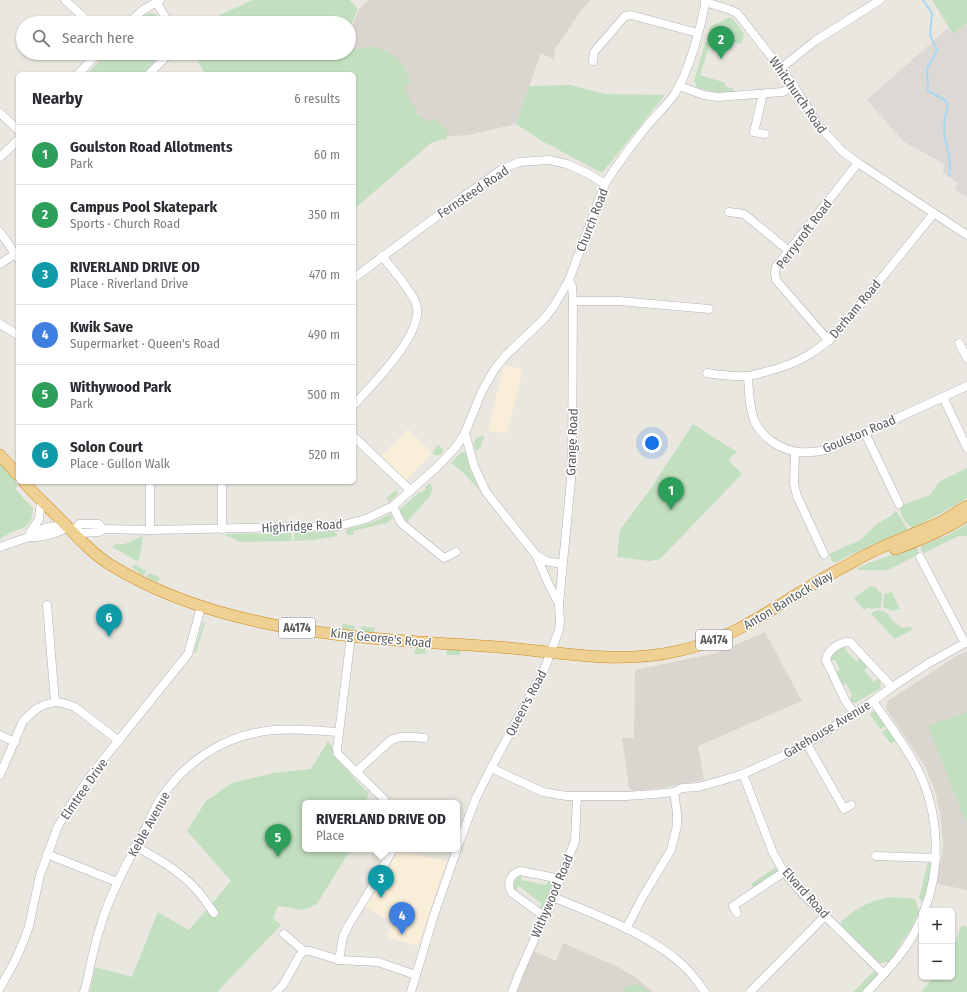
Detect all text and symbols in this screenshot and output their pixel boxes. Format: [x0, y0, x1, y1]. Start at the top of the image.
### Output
search box [16, 16, 356, 60]
pin: 2 [708, 26, 734, 59]
icon: search [30, 27, 52, 49]
text: Search here [62, 29, 134, 47]
street label: Whitchurch Road [766, 54, 830, 136]
text: Nearby [32, 88, 83, 109]
text: 6 results [294, 91, 340, 106]
text: Goulston Road Allotments [70, 138, 232, 156]
text: 1 [42, 147, 48, 162]
text: 60 m [314, 147, 340, 162]
text: Park [70, 156, 93, 171]
street label: Fernsteed Road [435, 163, 511, 221]
street label: Church Road [573, 186, 611, 254]
street label: Perrycroft Road [773, 197, 835, 271]
text: Campus Pool Skatepark [70, 198, 217, 216]
text: 2 [42, 207, 48, 222]
text: 350 m [308, 207, 340, 222]
text: Sports · Church Road [70, 216, 180, 231]
text: RIVERLAND DRIVE OD [70, 258, 200, 276]
text: 3 [42, 267, 48, 282]
text: 470 m [309, 267, 340, 282]
text: Place · Riverland Drive [70, 276, 188, 291]
street label: Derham Road [826, 277, 884, 341]
text: Kwik Save [70, 318, 133, 336]
text: 4 [42, 327, 48, 342]
text: 490 m [308, 327, 340, 342]
text: Supermarket · Queen's Road [70, 336, 220, 351]
text: Withywood Park [70, 378, 171, 396]
text: 5 [42, 387, 48, 402]
text: 500 m [307, 387, 340, 402]
text: Park [70, 396, 93, 411]
street label: Grange Road [563, 408, 581, 476]
street label: Goulston Road [820, 412, 898, 456]
your location [642, 433, 662, 453]
text: Solon Court [70, 438, 143, 456]
text: 6 [42, 447, 48, 462]
text: 520 m [309, 447, 340, 462]
text: Place · Gullon Walk [70, 456, 170, 471]
pin: 1 [658, 477, 684, 510]
street label: Highridge Road [261, 516, 343, 536]
street label: Anton Bantock Way [741, 567, 836, 633]
pin: 6 [96, 604, 122, 637]
road number: A4174 [279, 618, 315, 638]
street label: King George's Road [330, 625, 432, 651]
road number: A4174 [696, 630, 732, 650]
street label: Queen's Road [502, 667, 550, 739]
street label: Gatehouse Avenue [781, 697, 873, 761]
street label: Elmtree Drive [57, 756, 111, 822]
street label: Keble Avenue [125, 789, 173, 859]
popup [302, 800, 460, 852]
text: RIVERLAND DRIVE OD [316, 810, 446, 828]
pin: 5 [265, 824, 291, 857]
text: Place [316, 828, 344, 843]
street label: Withywood Road [528, 852, 576, 940]
pin: 3 [368, 865, 394, 898]
street label: Elvard Road [780, 865, 832, 921]
pin: 4 [389, 902, 415, 935]
map controls [919, 908, 955, 980]
button: + [919, 908, 955, 944]
button: − [919, 944, 955, 980]

